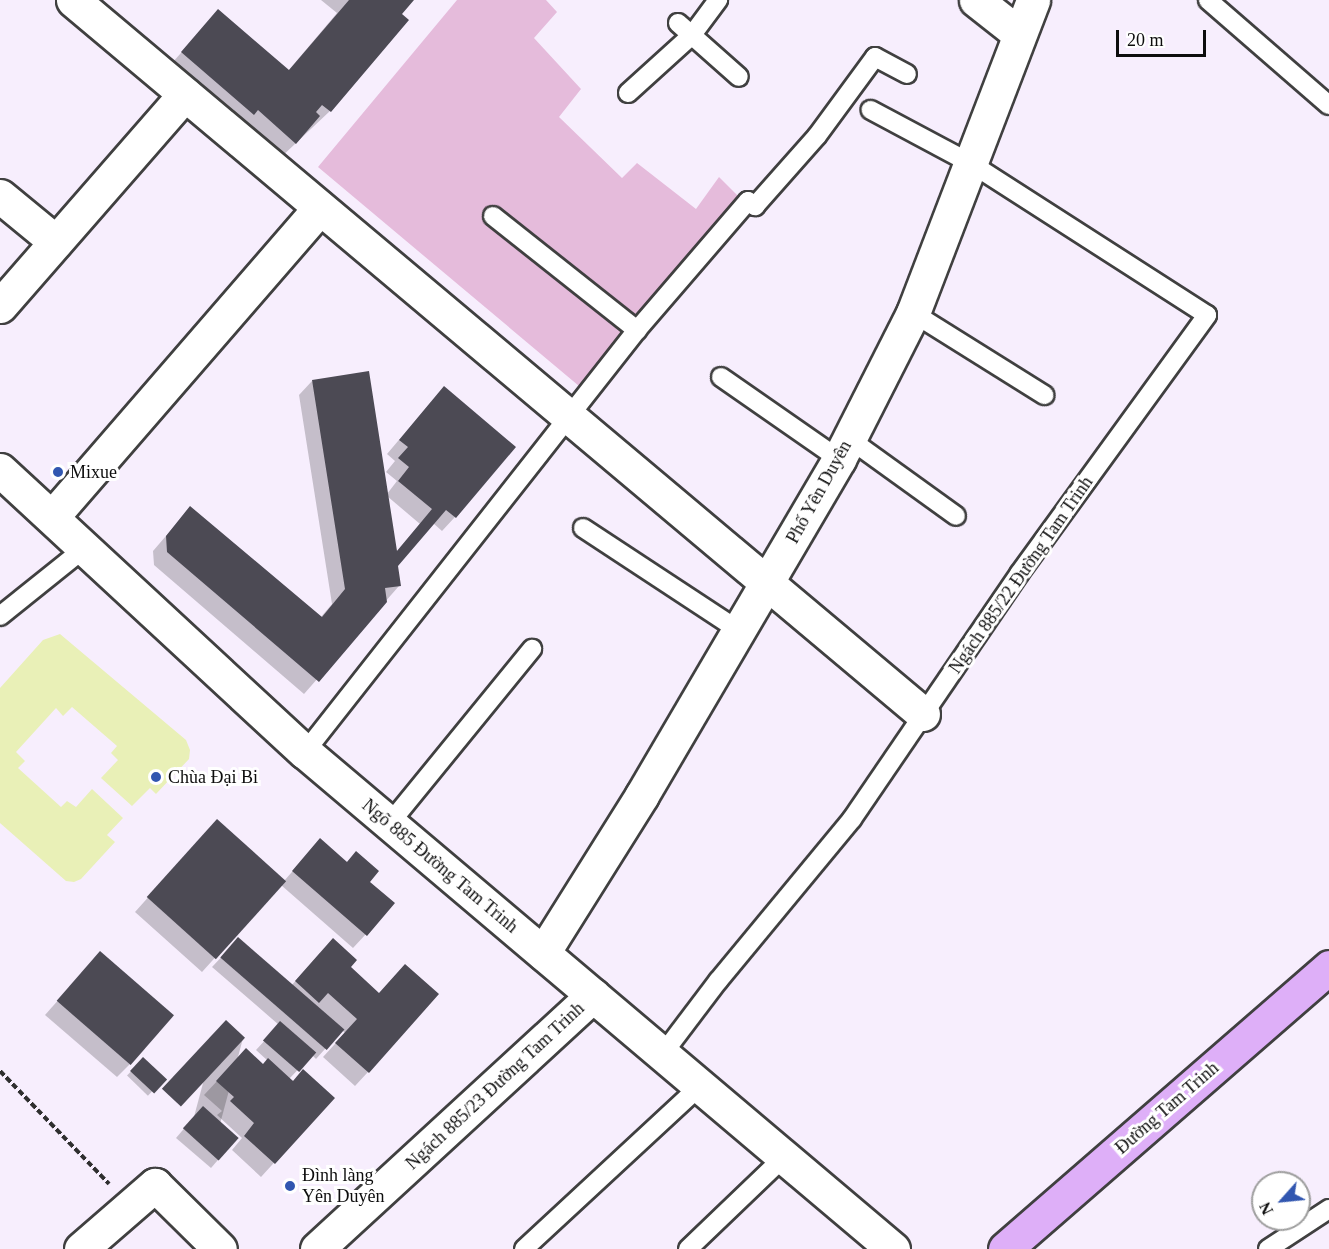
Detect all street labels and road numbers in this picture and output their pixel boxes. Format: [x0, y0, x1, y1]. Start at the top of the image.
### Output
street label: Phố Yên Duyên [782, 436, 856, 548]
street label: Ngách 885/22 Đường Tam Trinh [944, 472, 1098, 678]
street label: Ngõ 885 Đường Tam Trinh [357, 794, 523, 938]
street label: Ngách 885/23 Đường Tam Trinh [401, 998, 589, 1174]
street label: Đường Tam Trinh [1111, 1057, 1223, 1159]

